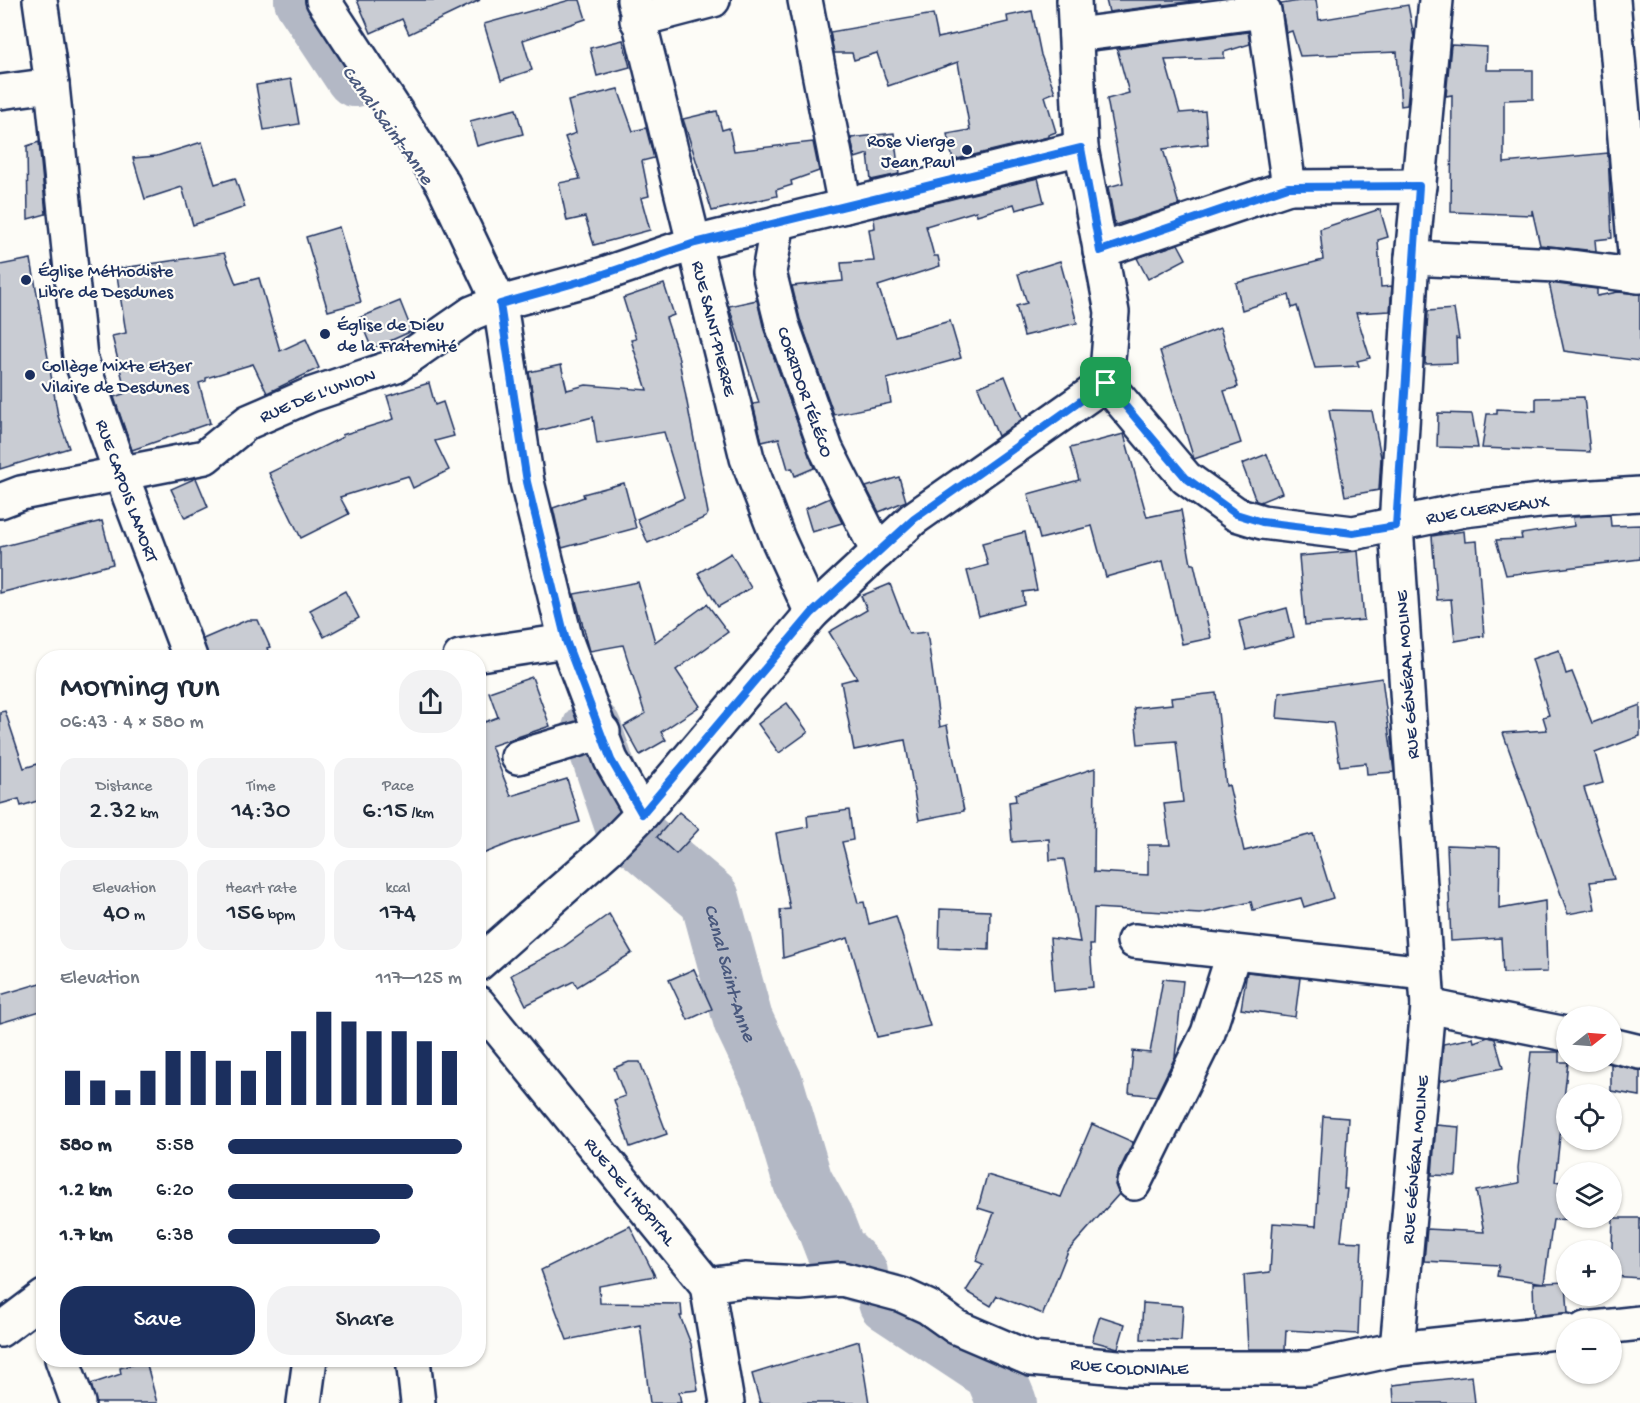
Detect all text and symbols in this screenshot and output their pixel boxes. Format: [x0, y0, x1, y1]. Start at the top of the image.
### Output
water label: Canal Saint-Anne [335, 62, 437, 191]
place label: Rose Vierge Jean Paul [867, 132, 956, 174]
marker: Rose Vierge Jean Paul [960, 143, 974, 157]
street label: RUE SAINT-PIERRE [686, 259, 740, 399]
place label: Église Méthodiste Libre de Desdunes [38, 262, 175, 304]
marker: Église Méthodiste Libre de Desdunes [19, 273, 33, 287]
place label: Église de Dieu de la Fraternité [337, 316, 458, 358]
street label: CORRIDOR TÉLÉCO [771, 324, 837, 462]
marker: Église de Dieu de la Fraternité [318, 327, 332, 341]
place label: Collège Mixte Etzer Vilaire de Desdunes [41, 357, 193, 399]
pin [1080, 357, 1131, 408]
street label: RUE DE L'UNION [257, 366, 379, 429]
icon: arrive [1089, 366, 1122, 399]
marker: Collège Mixte Etzer Vilaire de Desdunes [23, 368, 37, 382]
street label: RUE CAPOIS LAMORT [90, 417, 162, 567]
street label: RUE CLERVEAUX [1424, 492, 1551, 531]
street label: RUE GÉNÉRAL MOLINE [1392, 589, 1425, 760]
text: Morning run [60, 670, 220, 708]
button: share [399, 670, 462, 733]
text: 06:43 · 4 × 580 m [60, 712, 204, 735]
text: Distance [96, 778, 152, 797]
text: Time [246, 778, 276, 797]
text: Pace [382, 778, 414, 797]
text: 2.32 [89, 797, 136, 828]
text: 14:30 [231, 797, 291, 828]
text: 6:15 [362, 797, 408, 828]
text: km [136, 805, 159, 824]
text: /km [408, 805, 434, 824]
text: Elevation [92, 880, 156, 899]
text: Heart rate [225, 880, 297, 899]
text: kcal [386, 880, 410, 899]
text: 40 [103, 899, 130, 930]
text: 156 [227, 899, 264, 930]
text: 174 [380, 899, 416, 930]
water label: Canal Saint-Anne [697, 902, 760, 1047]
text: m [130, 907, 145, 926]
text: bpm [264, 907, 295, 926]
text: Elevation [60, 968, 140, 991]
text: 117–125 m [376, 968, 462, 991]
north arrow [1556, 1006, 1622, 1072]
map controls [1556, 1006, 1622, 1384]
street label: RUE GÉNÉRAL MOLINE [1399, 1074, 1435, 1245]
button: locate [1556, 1084, 1622, 1150]
street label: RUE DE L'HÔPITAL [578, 1134, 680, 1252]
text: 580 m [60, 1135, 112, 1158]
text: 5:58 [156, 1135, 194, 1158]
button: layers [1556, 1162, 1622, 1228]
text: 1.2 km [60, 1180, 112, 1203]
text: 6:20 [156, 1180, 194, 1203]
text: 1.7 km [60, 1225, 113, 1248]
text: 6:38 [156, 1225, 194, 1248]
button: + [1556, 1240, 1622, 1306]
button: Save [60, 1286, 255, 1355]
button: Share [267, 1286, 462, 1355]
button: − [1556, 1318, 1622, 1384]
street label: RUE COLONIALE [1069, 1355, 1189, 1381]

